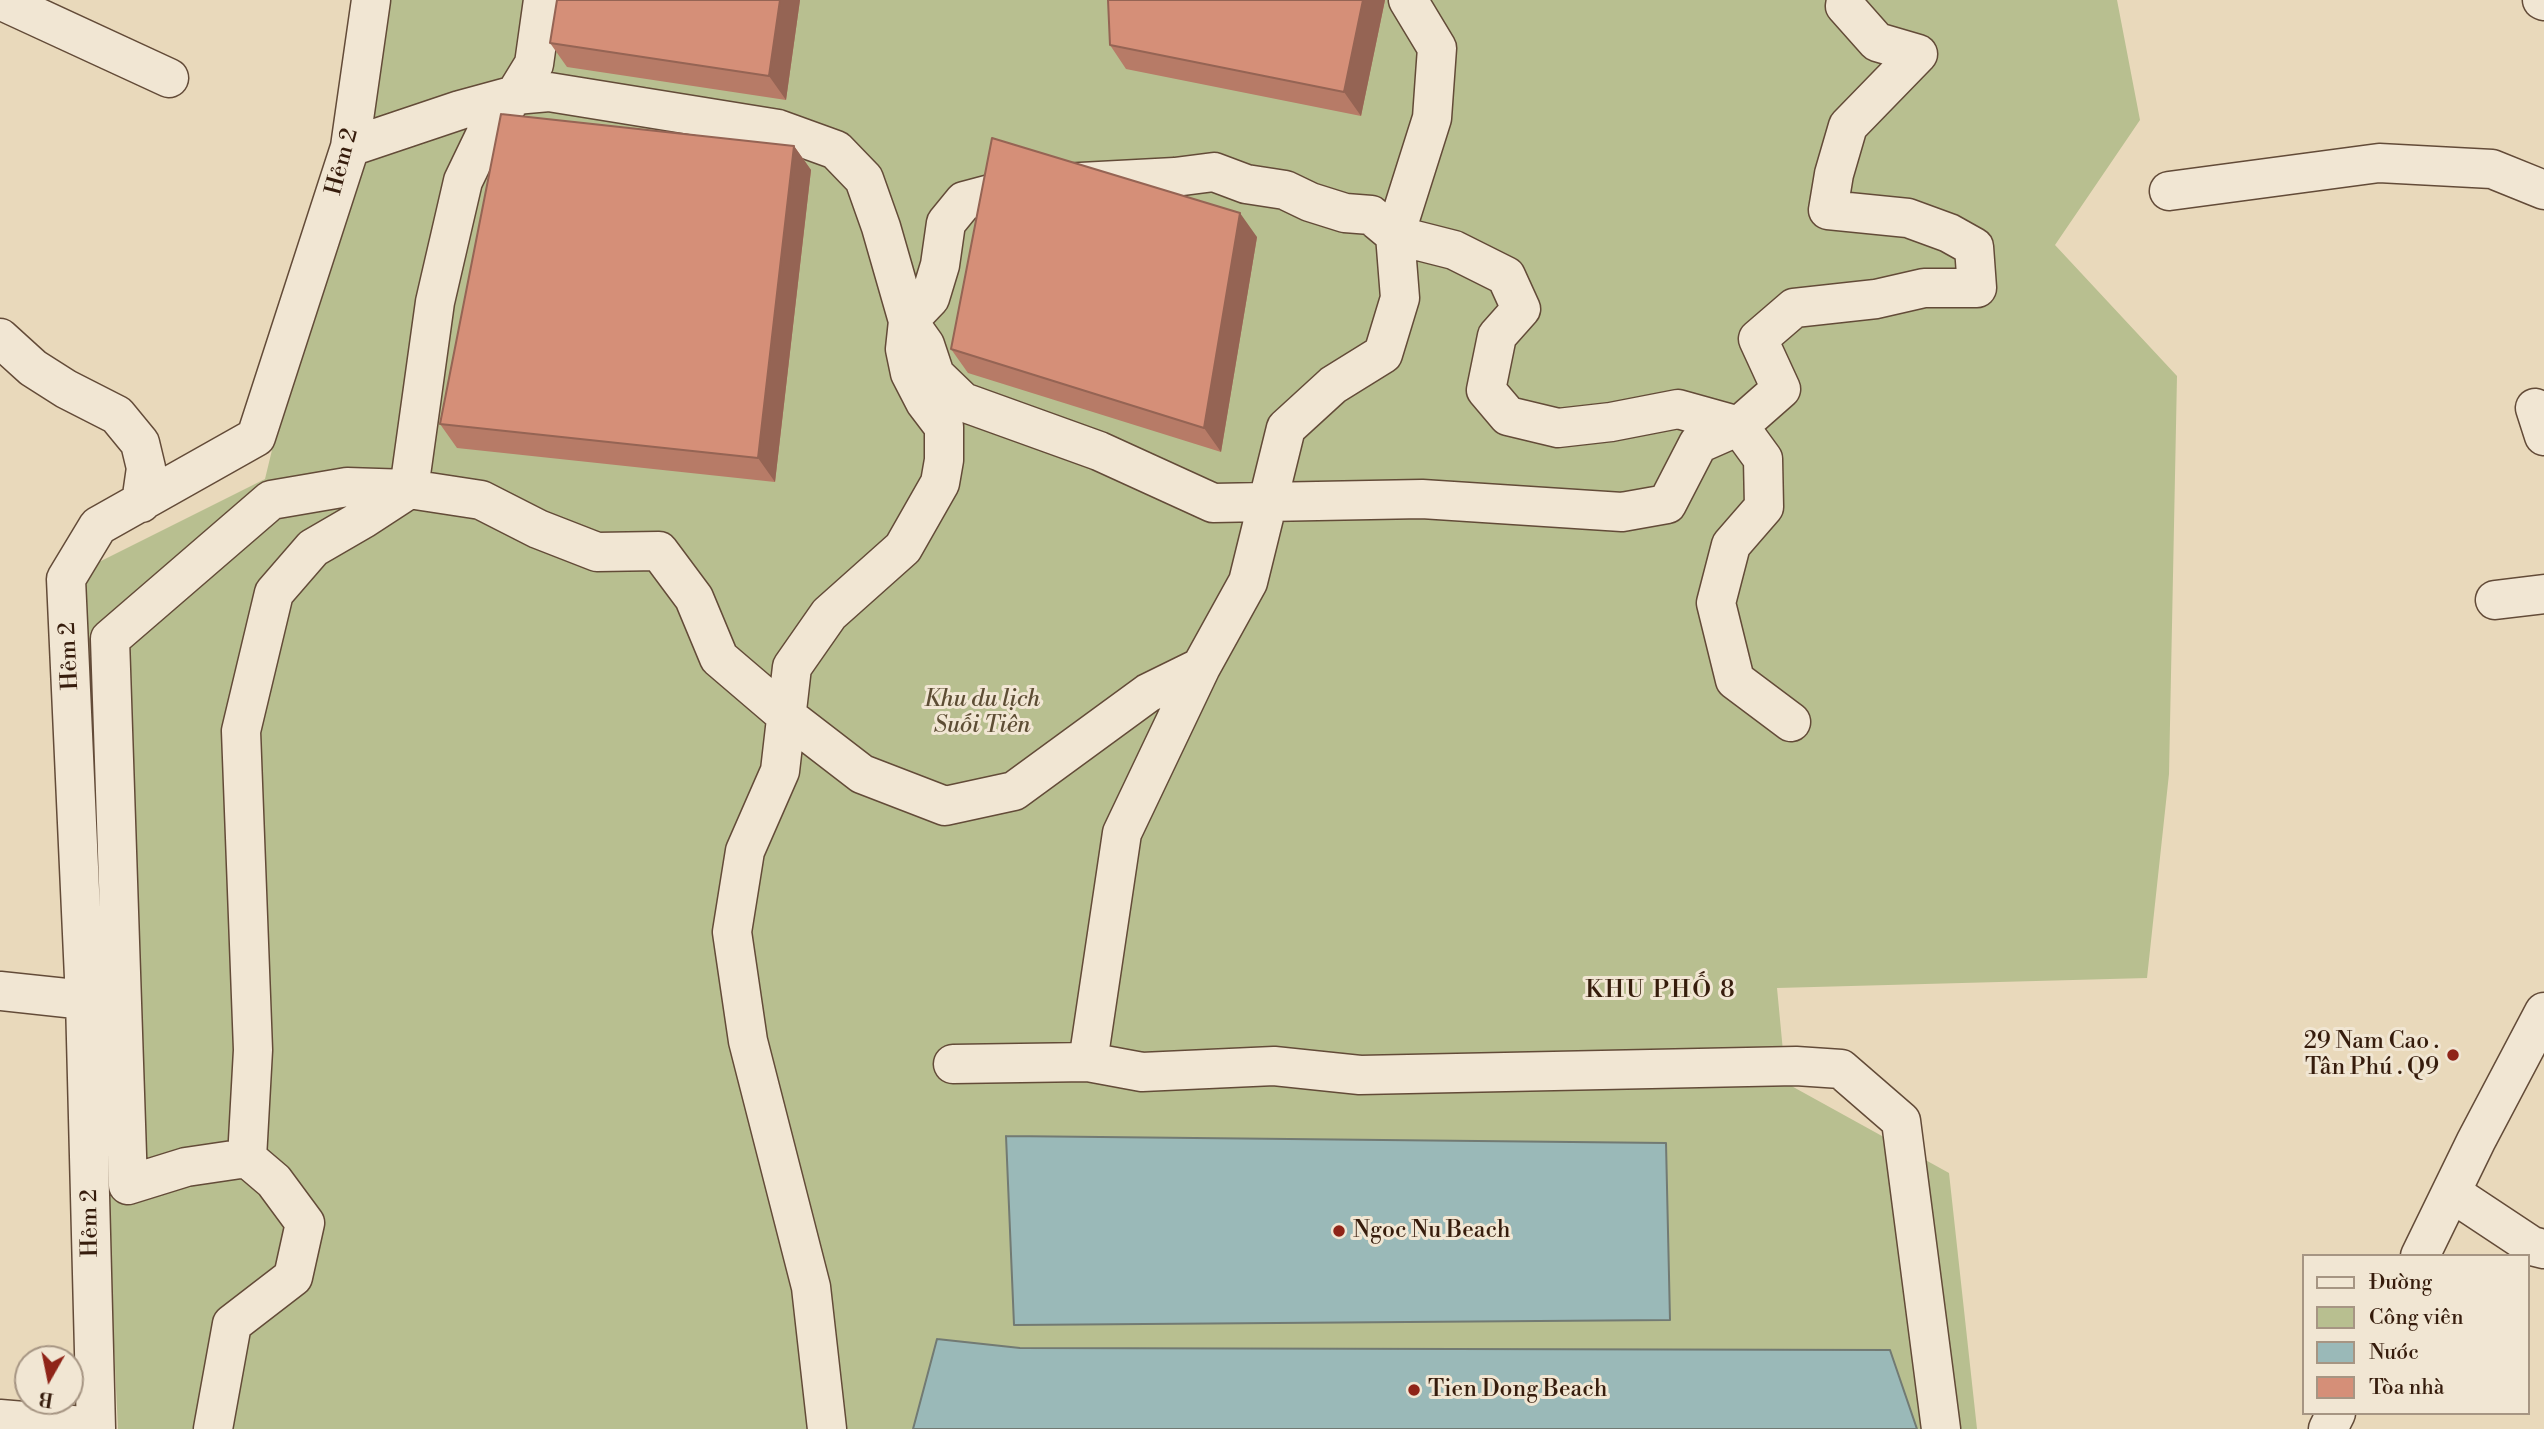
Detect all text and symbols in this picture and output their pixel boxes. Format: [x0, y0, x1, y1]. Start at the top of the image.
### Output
street label: Hẻm 2 [321, 126, 365, 198]
street label: Hẻm 2 [54, 621, 86, 691]
park label: Khu du lịch Suối Tiên [924, 686, 1040, 740]
district label: KHU PHỐ 8 [1586, 977, 1736, 1005]
place label: 29 Nam Cao . Tân Phú . Q9 [2304, 1028, 2439, 1082]
marker: 29 Nam Cao . Tân Phú . Q9 [2445, 1047, 2461, 1063]
street label: Hẻm 2 [77, 1189, 105, 1257]
place label: Ngoc Nu Beach [1353, 1217, 1511, 1245]
marker: Ngoc Nu Beach [1331, 1223, 1347, 1239]
legend [2302, 1254, 2530, 1415]
text: Đường [2369, 1270, 2432, 1296]
text: Công viên [2369, 1305, 2463, 1331]
text: Nước [2369, 1340, 2419, 1366]
north arrow [14, 1345, 84, 1415]
text: Tòa nhà [2369, 1375, 2444, 1401]
place label: Tien Dong Beach [1428, 1376, 1607, 1404]
marker: Tien Dong Beach [1406, 1382, 1422, 1398]
text: B [37, 1386, 55, 1412]

